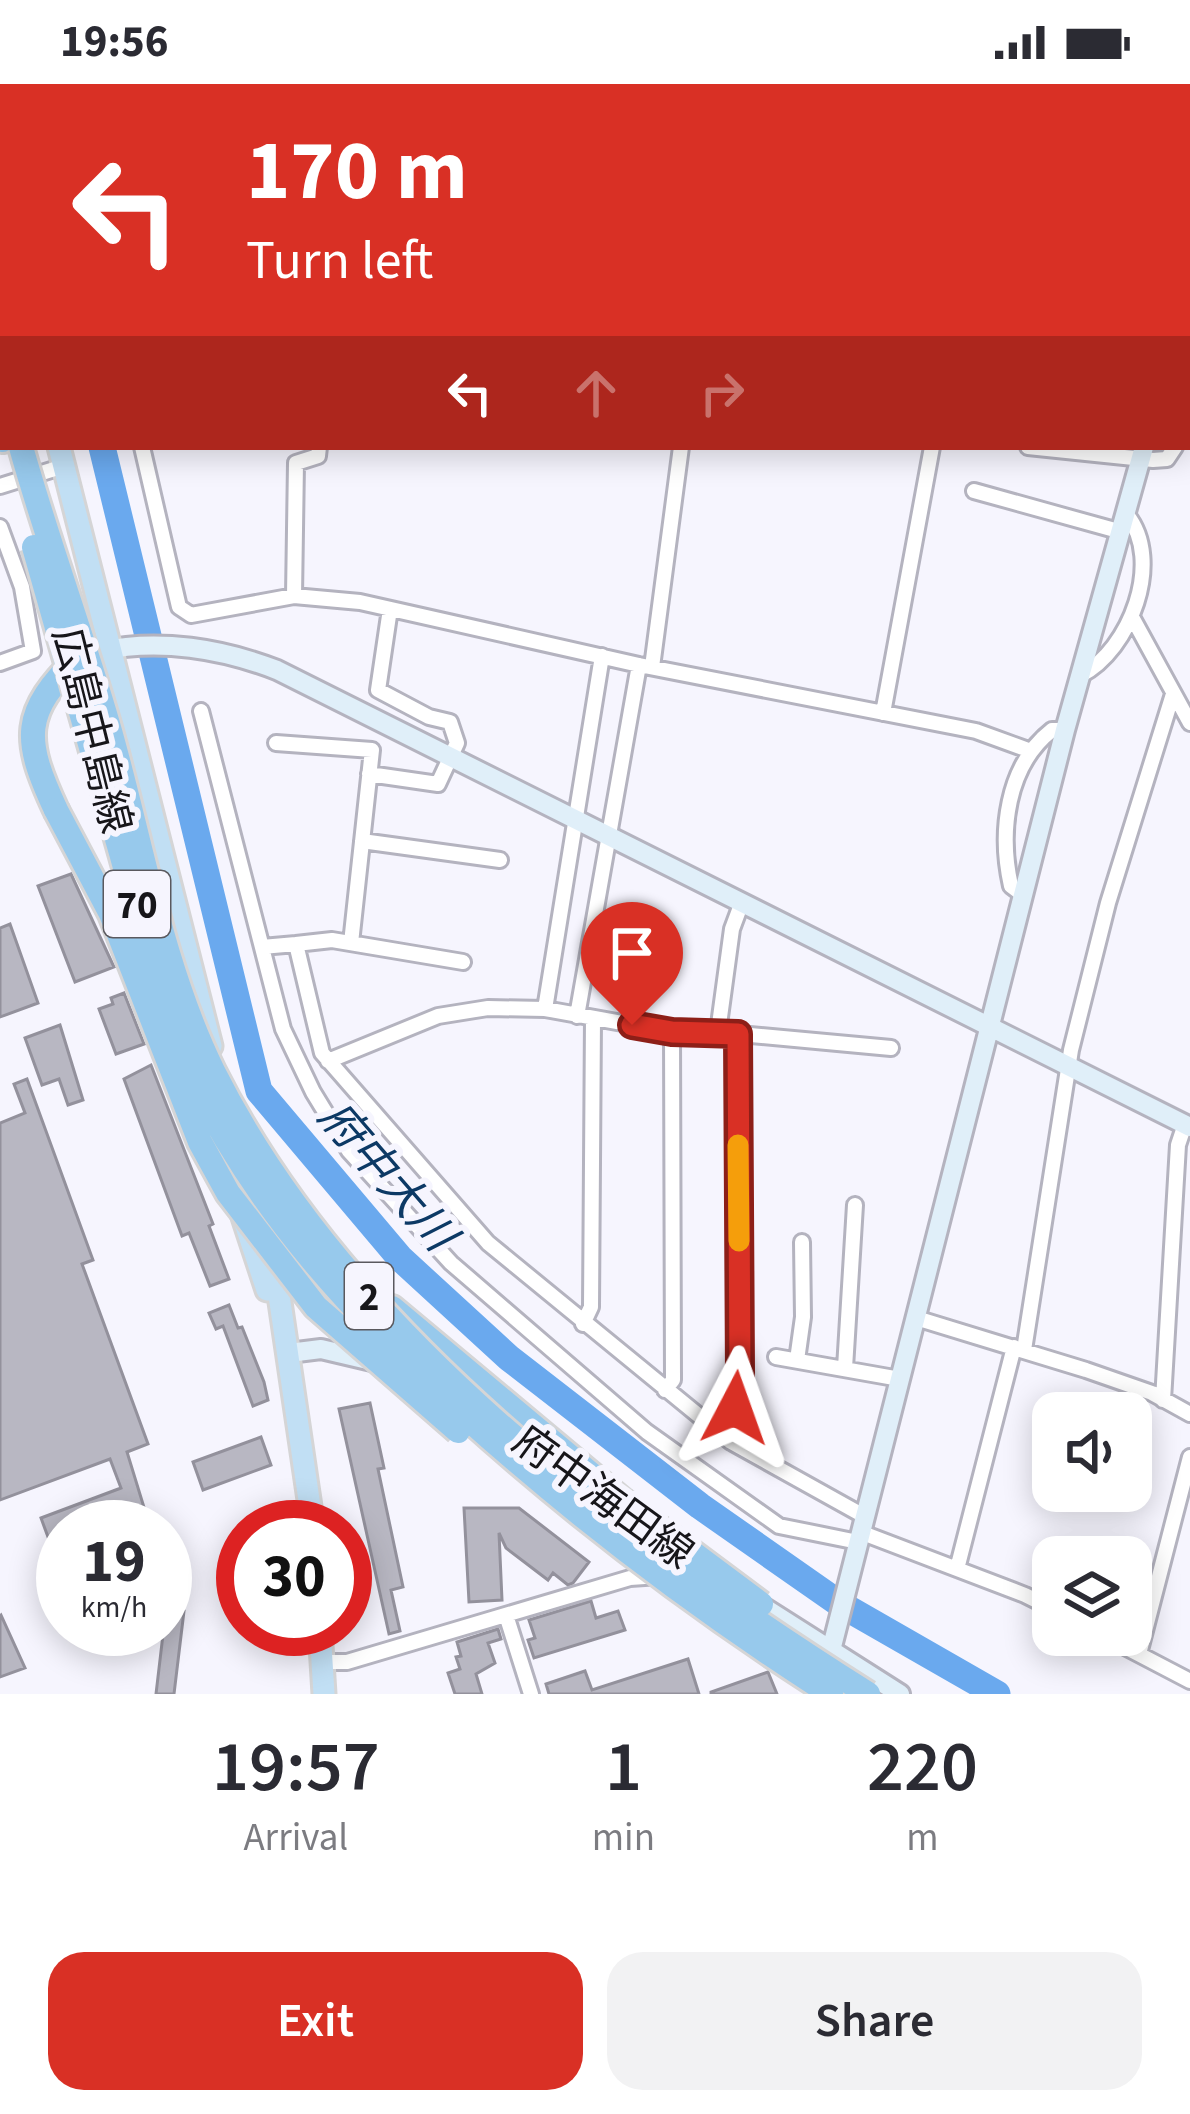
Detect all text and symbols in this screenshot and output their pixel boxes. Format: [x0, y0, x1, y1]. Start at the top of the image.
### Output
text: 19:56 [60, 10, 169, 74]
text: 170 m [246, 112, 468, 232]
icon: left [48, 132, 204, 288]
text: Turn left [246, 223, 433, 300]
icon: left [437, 360, 503, 426]
icon: ahead [563, 360, 629, 426]
icon: right [689, 360, 755, 426]
street label: 広島中島線 [37, 621, 146, 840]
road number: 70 [104, 871, 170, 937]
pin [581, 902, 683, 1025]
icon: arrive [599, 920, 665, 986]
water label: 府中大川 [303, 1087, 472, 1268]
road number: 2 [345, 1263, 393, 1329]
position arrow [672, 1345, 798, 1471]
map controls [1032, 1392, 1152, 1656]
button: sound [1032, 1392, 1152, 1512]
street label: 府中海田線 [500, 1412, 705, 1584]
speed limit sign: 30 [216, 1500, 372, 1656]
text: 19 [82, 1520, 146, 1605]
button: layers [1032, 1536, 1152, 1656]
text: km/h [81, 1586, 147, 1629]
text: 19:57 [212, 1716, 380, 1819]
text: 1 [605, 1716, 642, 1819]
text: 220 [867, 1716, 978, 1819]
text: Arrival [243, 1810, 348, 1866]
text: min [592, 1810, 655, 1866]
text: m [906, 1810, 939, 1866]
button: Exit [48, 1952, 583, 2090]
button: Share [607, 1952, 1142, 2090]

